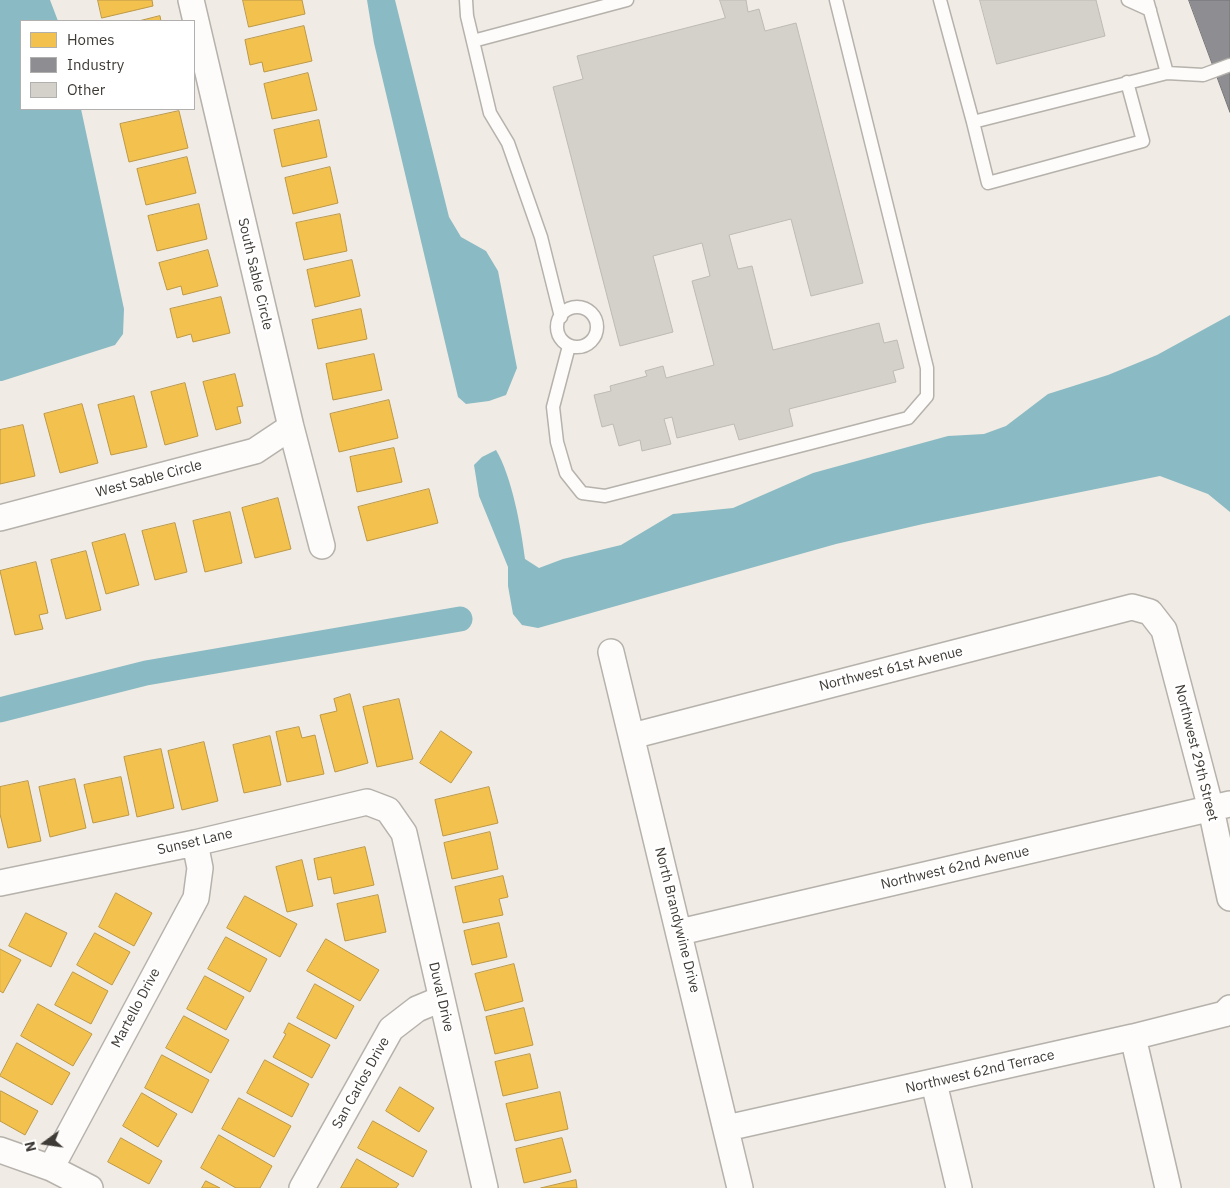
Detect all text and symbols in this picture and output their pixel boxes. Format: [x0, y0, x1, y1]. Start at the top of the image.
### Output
legend [20, 20, 195, 110]
text: Homes [67, 30, 115, 49]
text: Industry [67, 55, 124, 74]
text: Other [67, 80, 105, 99]
street label: South Sable Circle [234, 216, 276, 332]
street label: West Sable Circle [94, 457, 204, 501]
street label: Northwest 61st Avenue [817, 643, 965, 695]
street label: Northwest 29th Street [1171, 683, 1221, 823]
street label: Sunset Lane [156, 825, 234, 859]
street label: Northwest 62nd Avenue [879, 843, 1031, 893]
street label: North Brandywine Drive [651, 845, 703, 995]
street label: Duval Drive [425, 960, 457, 1034]
street label: Martello Drive [108, 965, 164, 1051]
street label: San Carlos Drive [329, 1034, 393, 1132]
street label: Northwest 62nd Terrace [904, 1047, 1056, 1097]
north arrow [20, 1118, 70, 1168]
text: N [20, 1140, 40, 1154]

